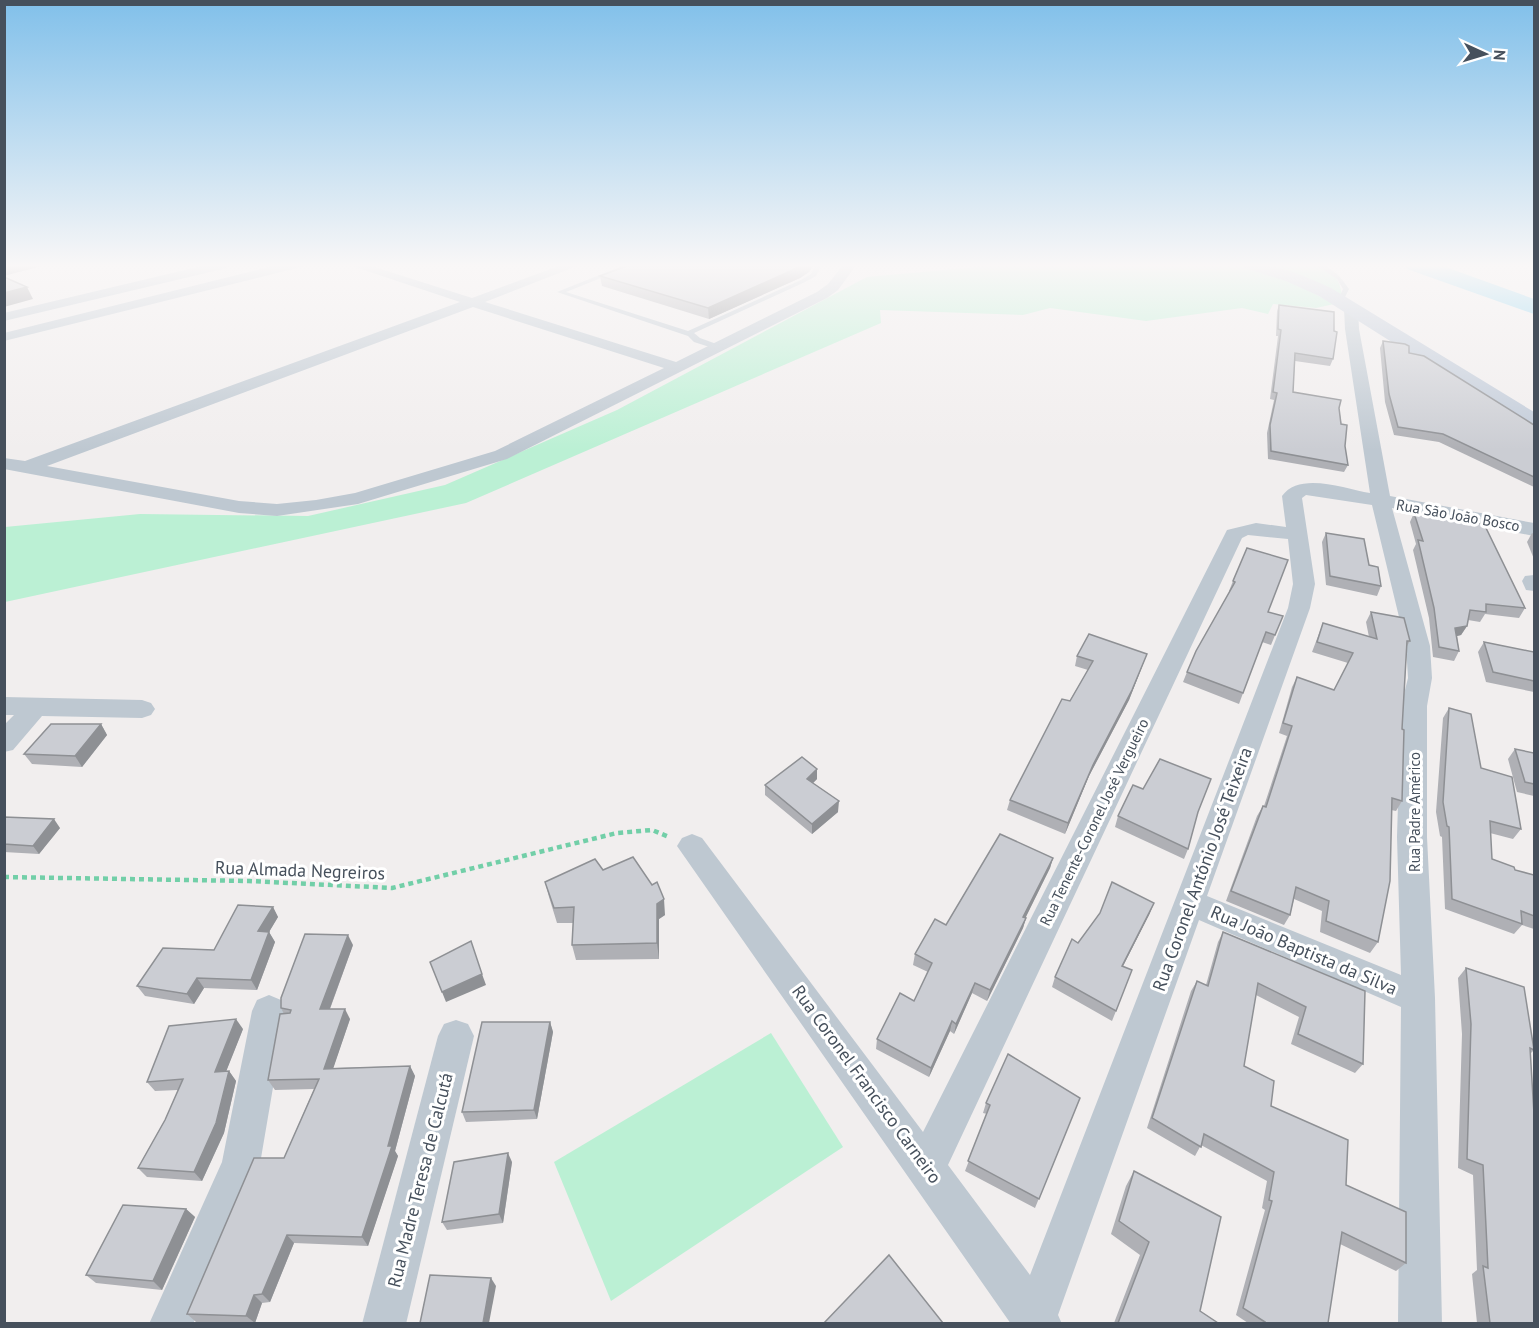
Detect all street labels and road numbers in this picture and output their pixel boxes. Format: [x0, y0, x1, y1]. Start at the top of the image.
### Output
street label: Rua São João Bosco [1395, 495, 1521, 535]
street label: Rua Tenente-Coronel José Vergueiro [1035, 715, 1153, 929]
street label: Rua Coronel António José Teixeira [1147, 744, 1257, 994]
street label: Rua Padre Américo [1405, 752, 1424, 872]
street label: Rua Almada Negreiros [214, 856, 386, 884]
street label: Rua João Baptista da Silva [1207, 900, 1401, 1000]
street label: Rua Coronel Francisco Carneiro [787, 980, 947, 1188]
street label: Rua Madre Teresa de Calcutá [382, 1070, 458, 1290]

